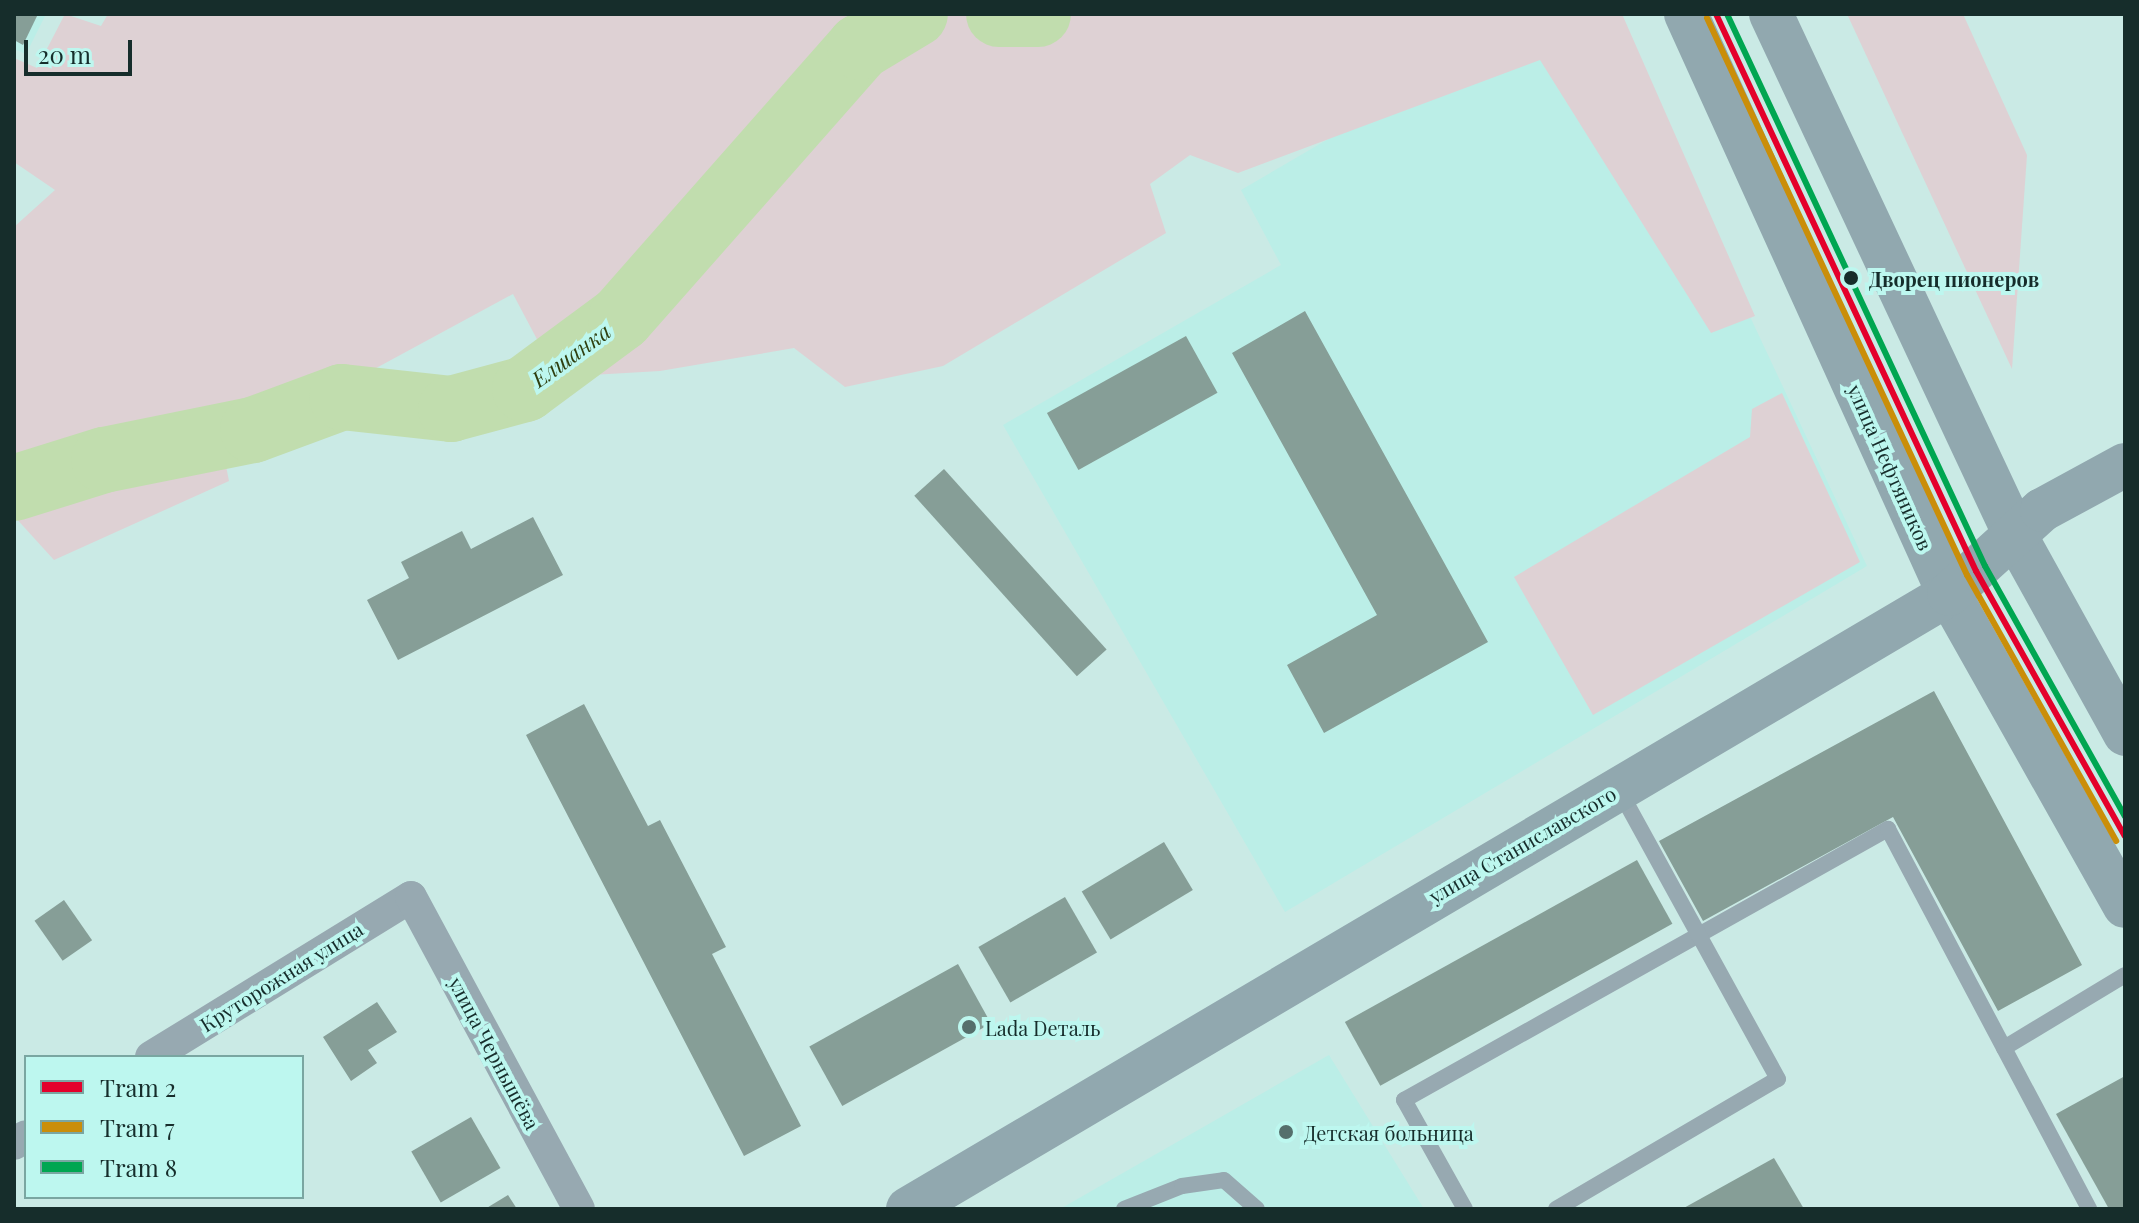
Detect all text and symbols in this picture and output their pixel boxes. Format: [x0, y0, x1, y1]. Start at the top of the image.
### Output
scale bar [28, 24, 136, 74]
text: 20 m [38, 38, 91, 70]
place label: Дворец пионеров [1869, 266, 2039, 290]
marker: Дворец пионеров [1840, 267, 1862, 289]
water label: Елшанка [526, 318, 616, 392]
street label: улица Нефтяников [1844, 380, 1938, 554]
street label: улица Станиславского [1424, 781, 1620, 907]
street label: Круторожная улица [195, 916, 367, 1036]
street label: улица Чернышёва [445, 973, 545, 1133]
place label: Lada Dеталь [985, 1015, 1101, 1039]
marker: Lada Dеталь [960, 1018, 978, 1036]
legend [24, 1055, 304, 1199]
text: Tram 2 [100, 1071, 176, 1103]
text: Tram 7 [100, 1111, 175, 1143]
place label: Детская больница [1304, 1120, 1474, 1144]
marker: Детская больница [1275, 1121, 1297, 1143]
text: Tram 8 [100, 1151, 177, 1183]

